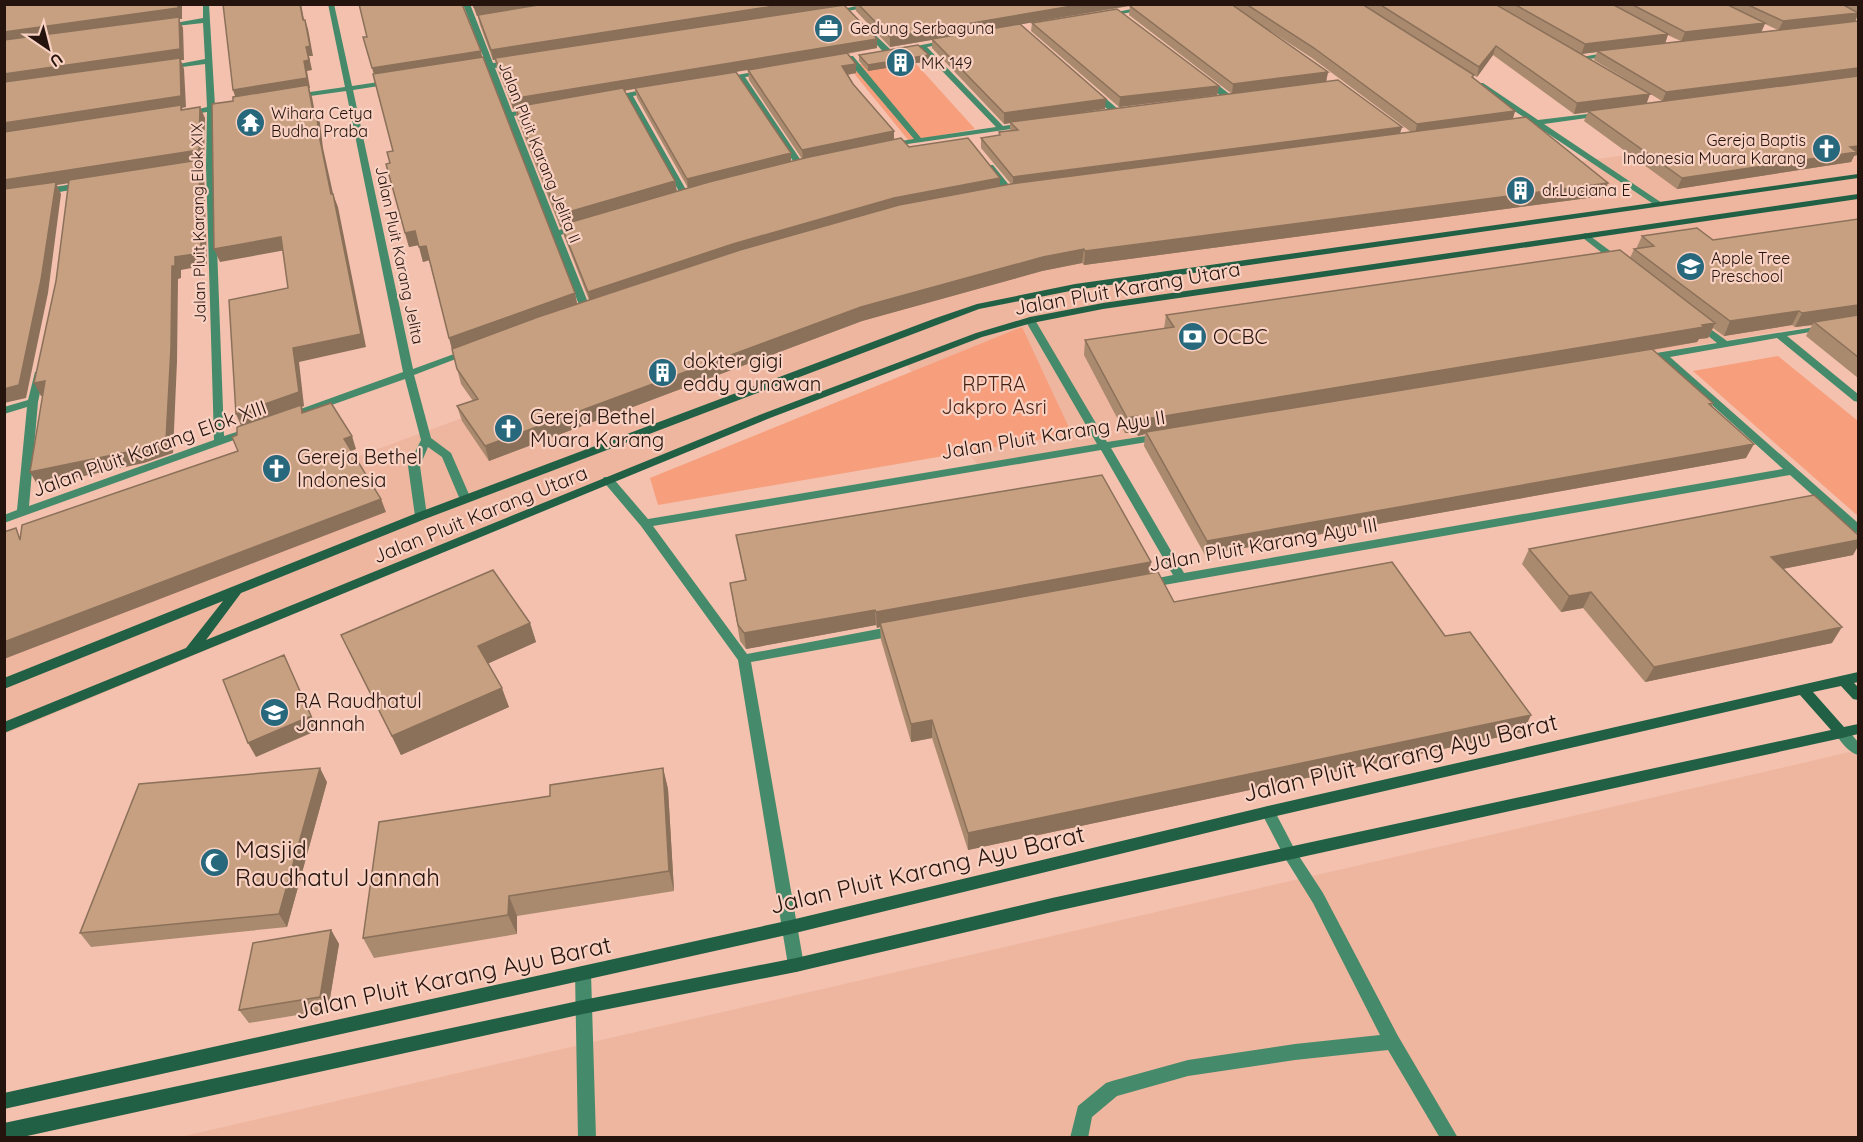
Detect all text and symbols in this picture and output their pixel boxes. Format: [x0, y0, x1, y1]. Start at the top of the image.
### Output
office icon: Gedung Serbaguna [813, 12, 845, 44]
north arrow [18, 18, 78, 78]
place label: Gedung Serbaguna [850, 18, 994, 38]
building icon: MK 149 [884, 47, 916, 79]
text: U [46, 49, 67, 72]
place label: MK 149 [921, 53, 972, 73]
street label: Jalan Pluit Karang Jelita II [494, 58, 586, 246]
place label: Wihara Cetya Budha Praba [271, 103, 372, 141]
temple icon: Wihara Cetya Budha Praba [234, 106, 266, 138]
street label: Jalan Pluit Karang Elok XIX [186, 123, 210, 323]
place label: Gereja Baptis Indonesia Muara Karang [1623, 130, 1806, 168]
church icon: Gereja Baptis Indonesia Muara Karang [1811, 133, 1843, 165]
street label: Jalan Pluit Karang Jelita [371, 164, 429, 346]
building icon: dr.Luciana E [1505, 174, 1537, 206]
place label: dr.Luciana E [1542, 180, 1631, 200]
place label: Apple Tree Preschool [1711, 248, 1790, 286]
school or university icon: Apple Tree Preschool [1674, 251, 1706, 283]
street label: Jalan Pluit Karang Utara [1012, 256, 1242, 320]
bank icon: OCBC [1176, 320, 1208, 352]
place label: OCBC [1213, 324, 1267, 349]
place label: dokter gigi eddy gunawan [683, 348, 821, 396]
building icon: dokter gigi eddy gunawan [646, 356, 678, 388]
park label: RPTRA Jakpro Asri [941, 371, 1047, 419]
street label: Jalan Pluit Karang Elok XIII [28, 394, 270, 502]
place label: Gereja Bethel Muara Karang [530, 404, 664, 452]
street label: Jalan Pluit Karang Ayu II [939, 404, 1167, 464]
church icon: Gereja Bethel Muara Karang [493, 412, 525, 444]
place label: Gereja Bethel Indonesia [297, 444, 422, 492]
church icon: Gereja Bethel Indonesia [260, 452, 292, 484]
street label: Jalan Pluit Karang Utara [369, 460, 591, 568]
street label: Jalan Pluit Karang Ayu III [1147, 512, 1379, 576]
place label: RA Raudhatul Jannah [295, 688, 422, 736]
school or university icon: RA Raudhatul Jannah [258, 696, 290, 728]
street label: Jalan Pluit Karang Ayu Barat [1240, 706, 1560, 808]
street label: Jalan Pluit Karang Ayu Barat [767, 818, 1087, 920]
place label: Masjid Raudhatul Jannah [235, 834, 440, 892]
mosque icon: Masjid Raudhatul Jannah [198, 847, 230, 879]
street label: Jalan Pluit Karang Ayu Barat [292, 929, 614, 1025]

